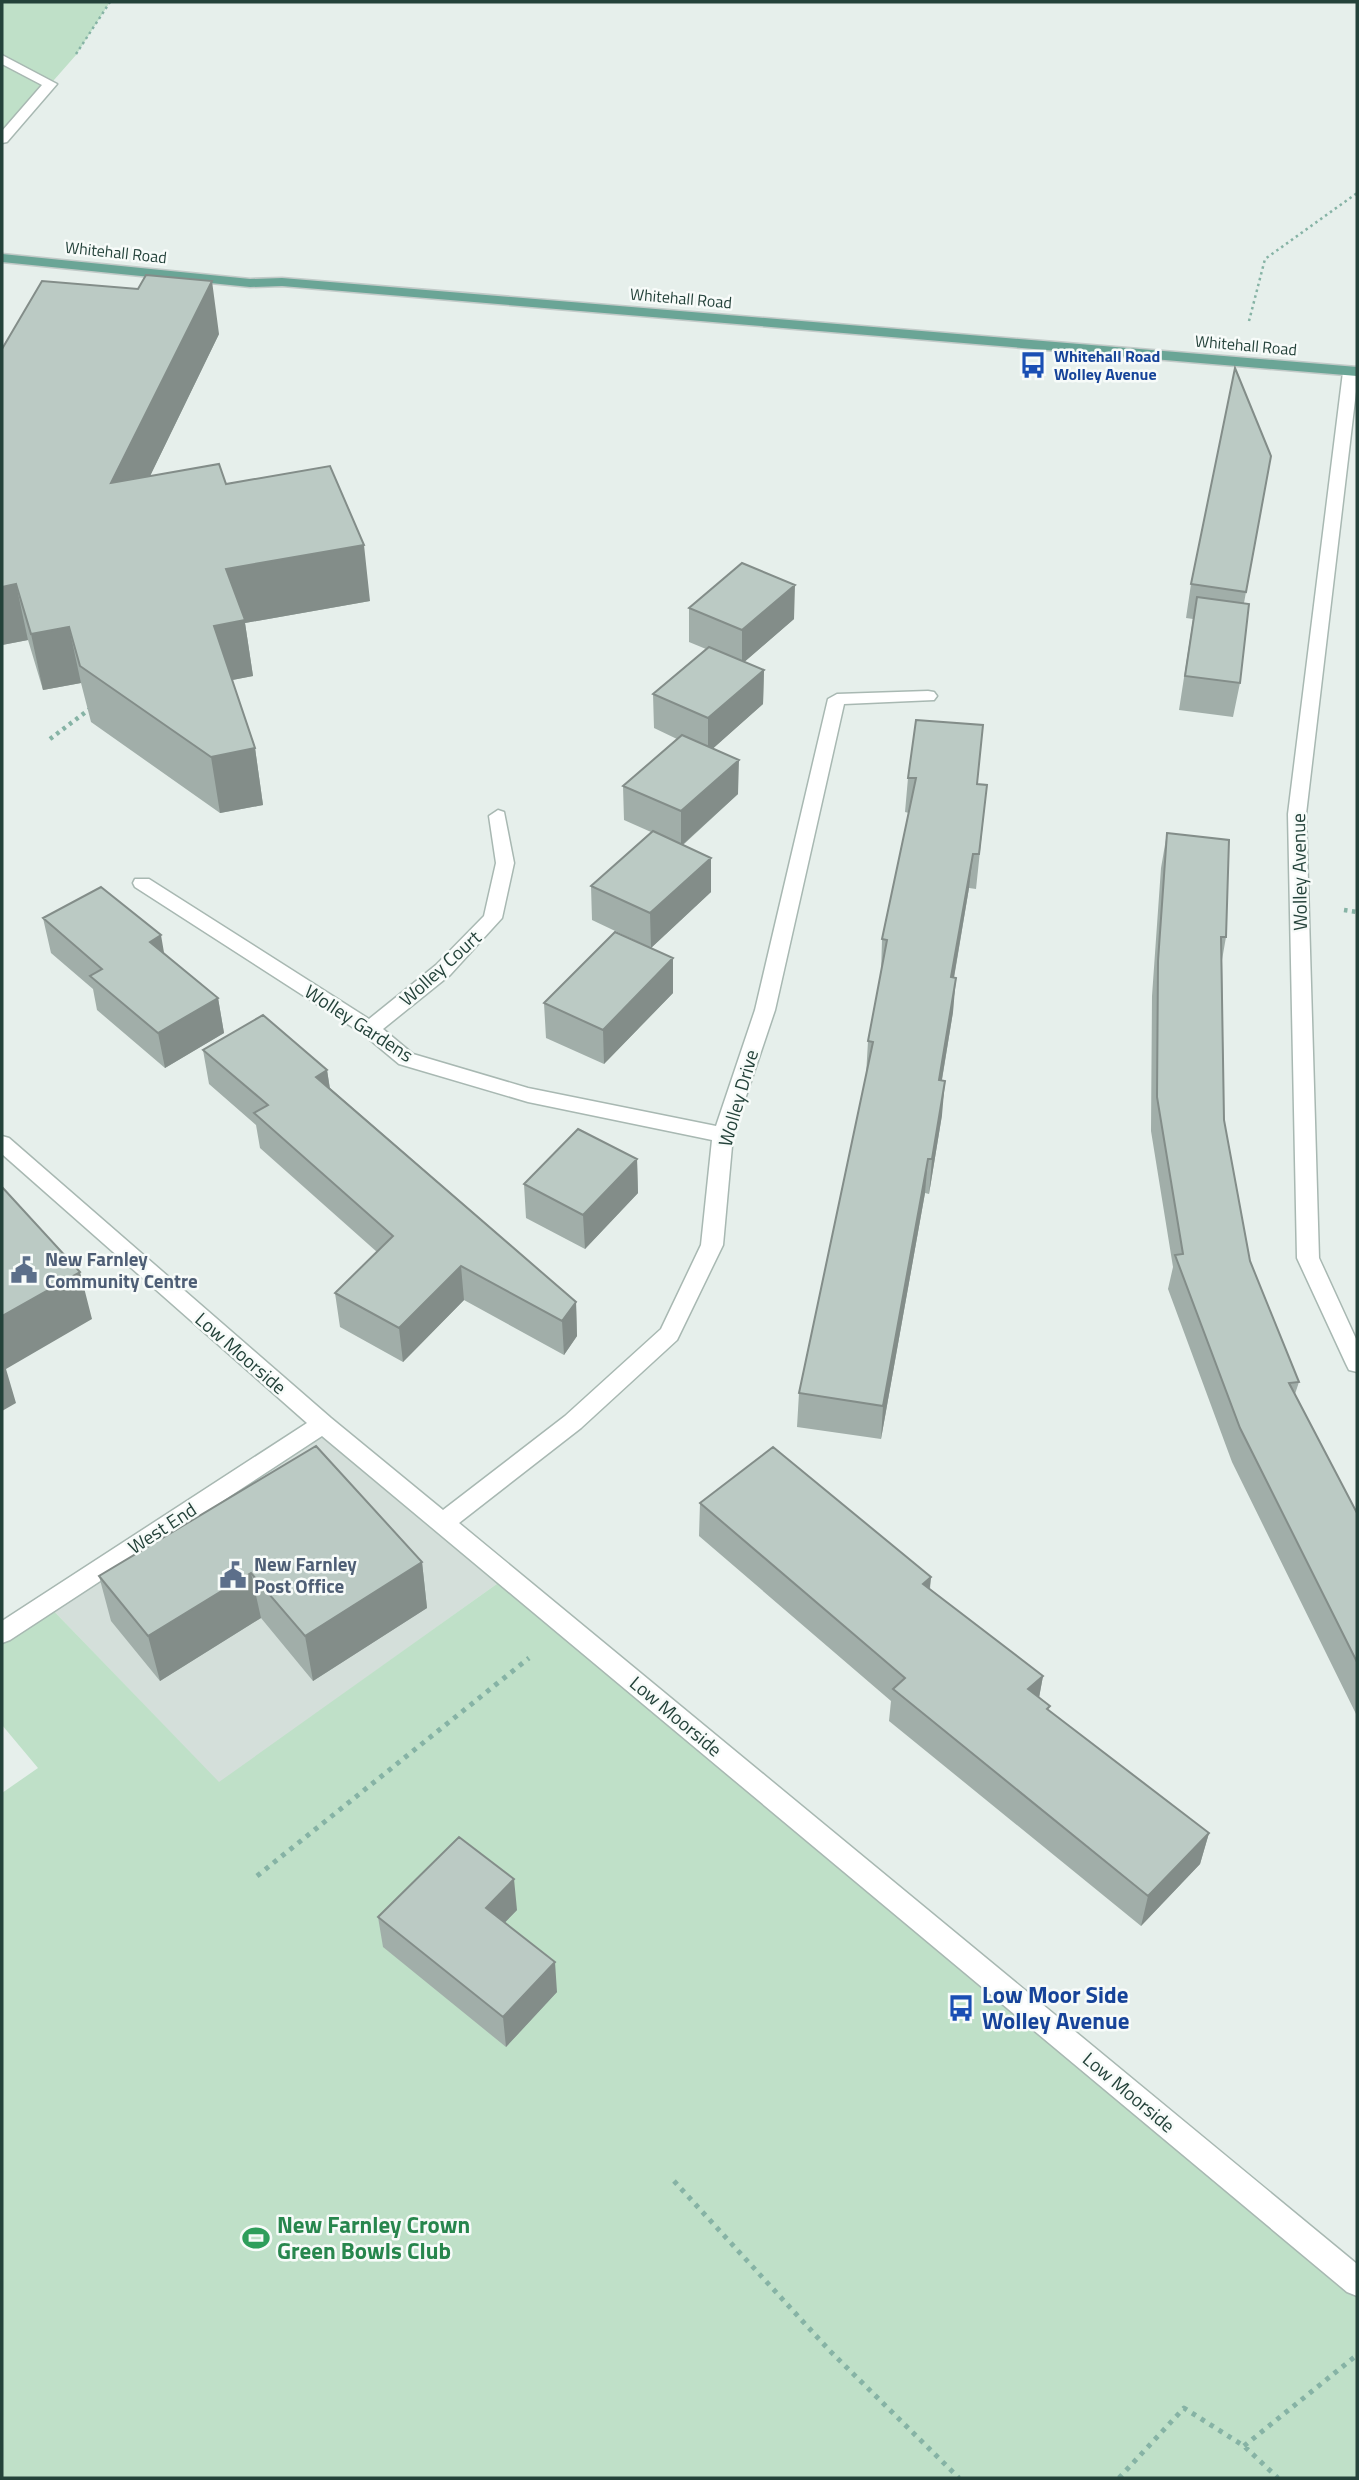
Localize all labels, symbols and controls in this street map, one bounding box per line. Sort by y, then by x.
street label: Whitehall Road [64,235,168,269]
street label: Whitehall Road [629,282,733,314]
street label: Whitehall Road [1194,329,1298,361]
place label: Whitehall Road Wolley Avenue [1054,344,1160,386]
bus stop icon: Whitehall Road Wolley Avenue [1018,350,1048,380]
street label: Wolley Avenue [1283,813,1314,931]
street label: Wolley Court [392,923,487,1012]
street label: Wolley Gardens [299,977,419,1069]
street label: Wolley Drive [710,1046,765,1150]
place label: New Farnley Community Centre [45,1244,198,1295]
public building icon: New Farnley Community Centre [9,1255,39,1285]
street label: Low Moorside [189,1305,293,1401]
street label: West End [122,1495,202,1561]
place label: New Farnley Post Office [254,1549,357,1600]
public building icon: New Farnley Post Office [218,1560,248,1590]
street label: Low Moorside [624,1668,729,1763]
place label: Low Moor Side Wolley Avenue [982,1977,1129,2038]
bus stop icon: Low Moor Side Wolley Avenue [946,1993,976,2023]
street label: Low Moorside [1077,2044,1182,2139]
place label: New Farnley Crown Green Bowls Club [277,2207,470,2268]
sports icon: New Farnley Crown Green Bowls Club [241,2223,271,2253]

